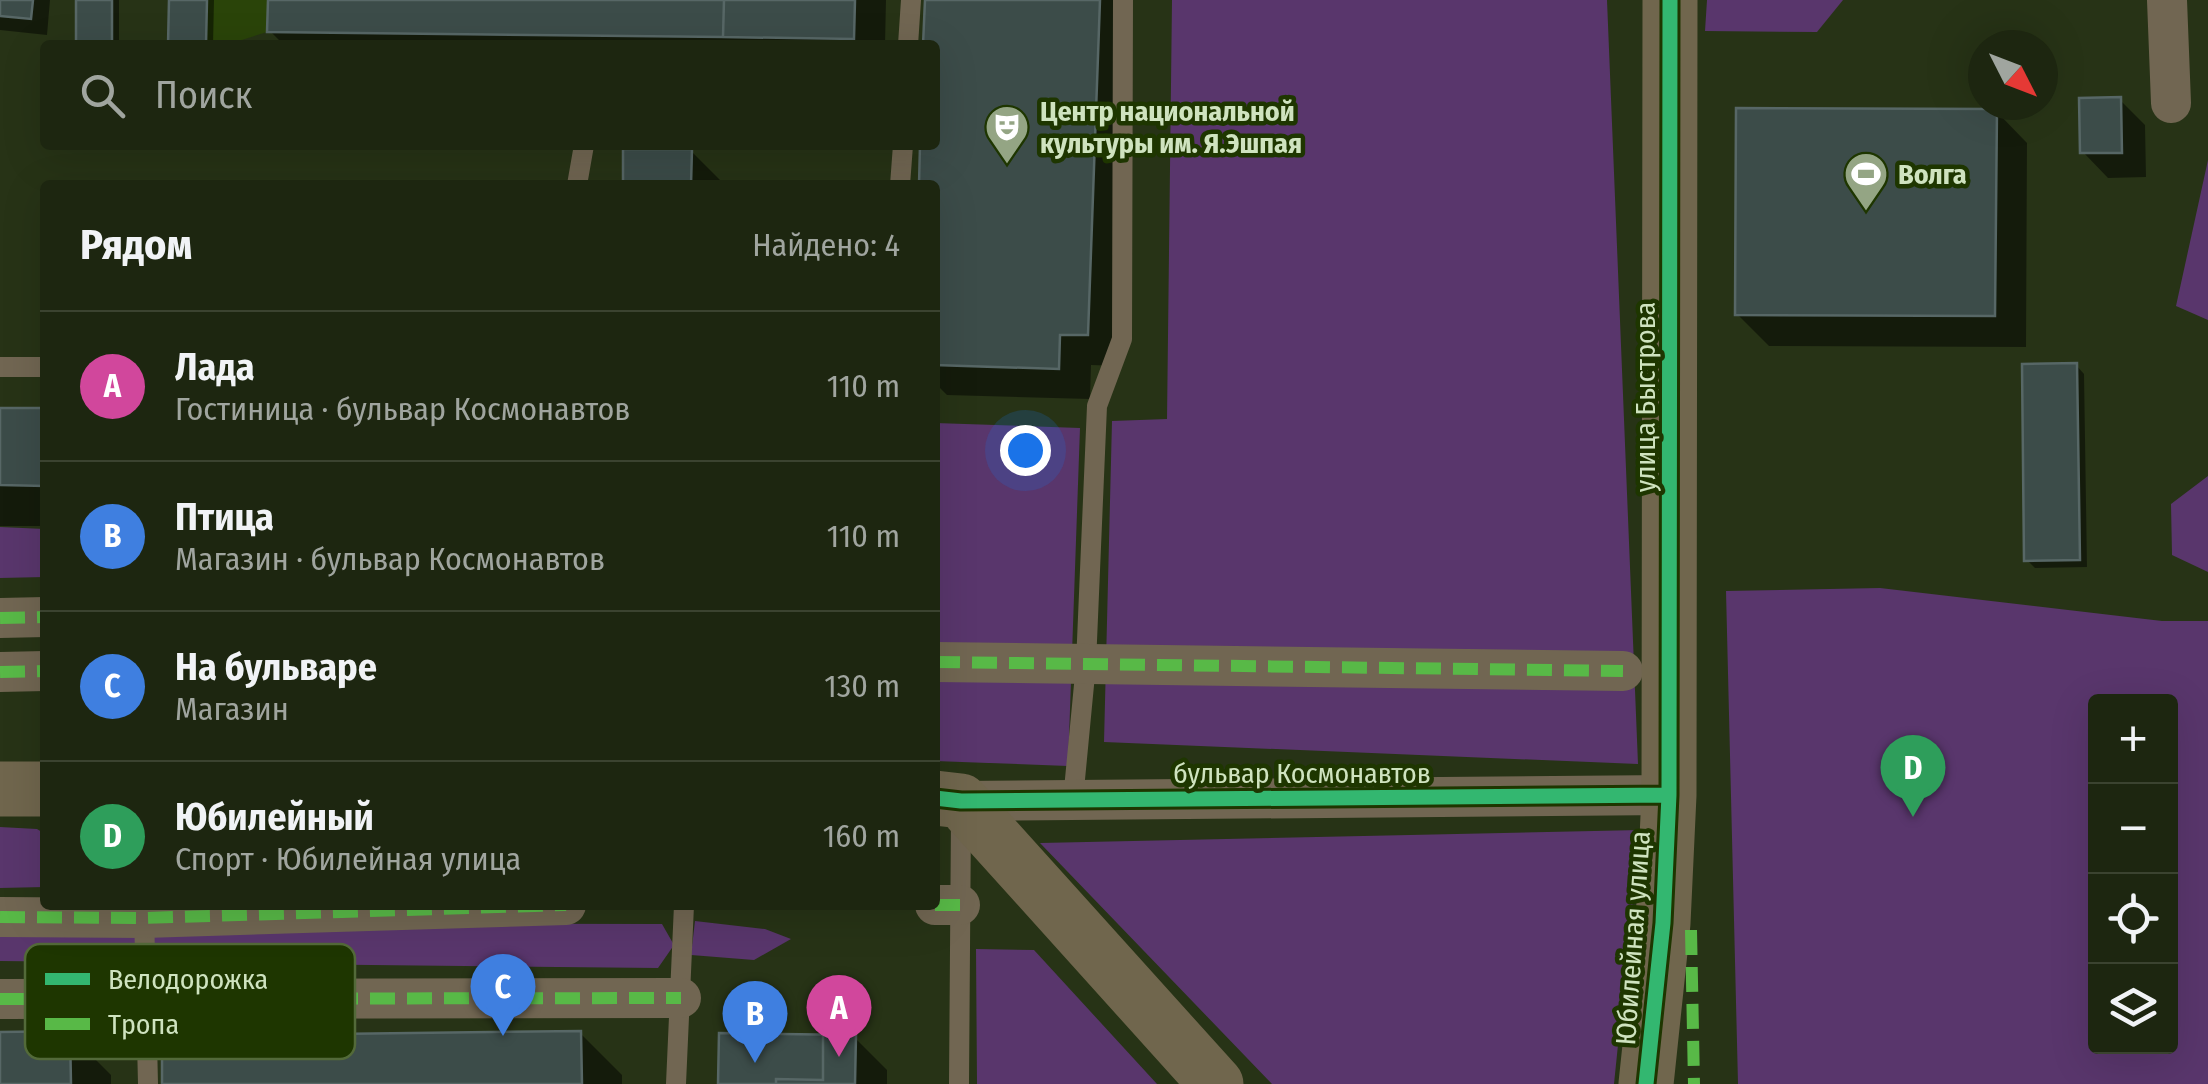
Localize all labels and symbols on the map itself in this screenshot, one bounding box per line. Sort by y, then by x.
north arrow [1968,30,2058,120]
place label: Центр национальной культуры им. Я.Эшпая [1040,95,1302,160]
theatre icon: Центр национальной культуры им. Я.Эшпая [984,104,1030,165]
sports icon: Волга [1843,151,1889,212]
place label: Волга [1898,158,1967,191]
street label: улица Быстрова [1629,302,1662,492]
your location [1000,425,1051,476]
pin: D [1880,734,1946,817]
street label: бульвар Космонавтов [1173,757,1431,790]
street label: Юбилейная улица [1609,830,1657,1046]
legend [25,944,355,1059]
pin: C [470,954,536,1036]
text: Велодорожка [108,963,268,996]
pin: A [806,974,872,1057]
pin: B [722,980,788,1063]
text: Тропа [108,1008,179,1041]

